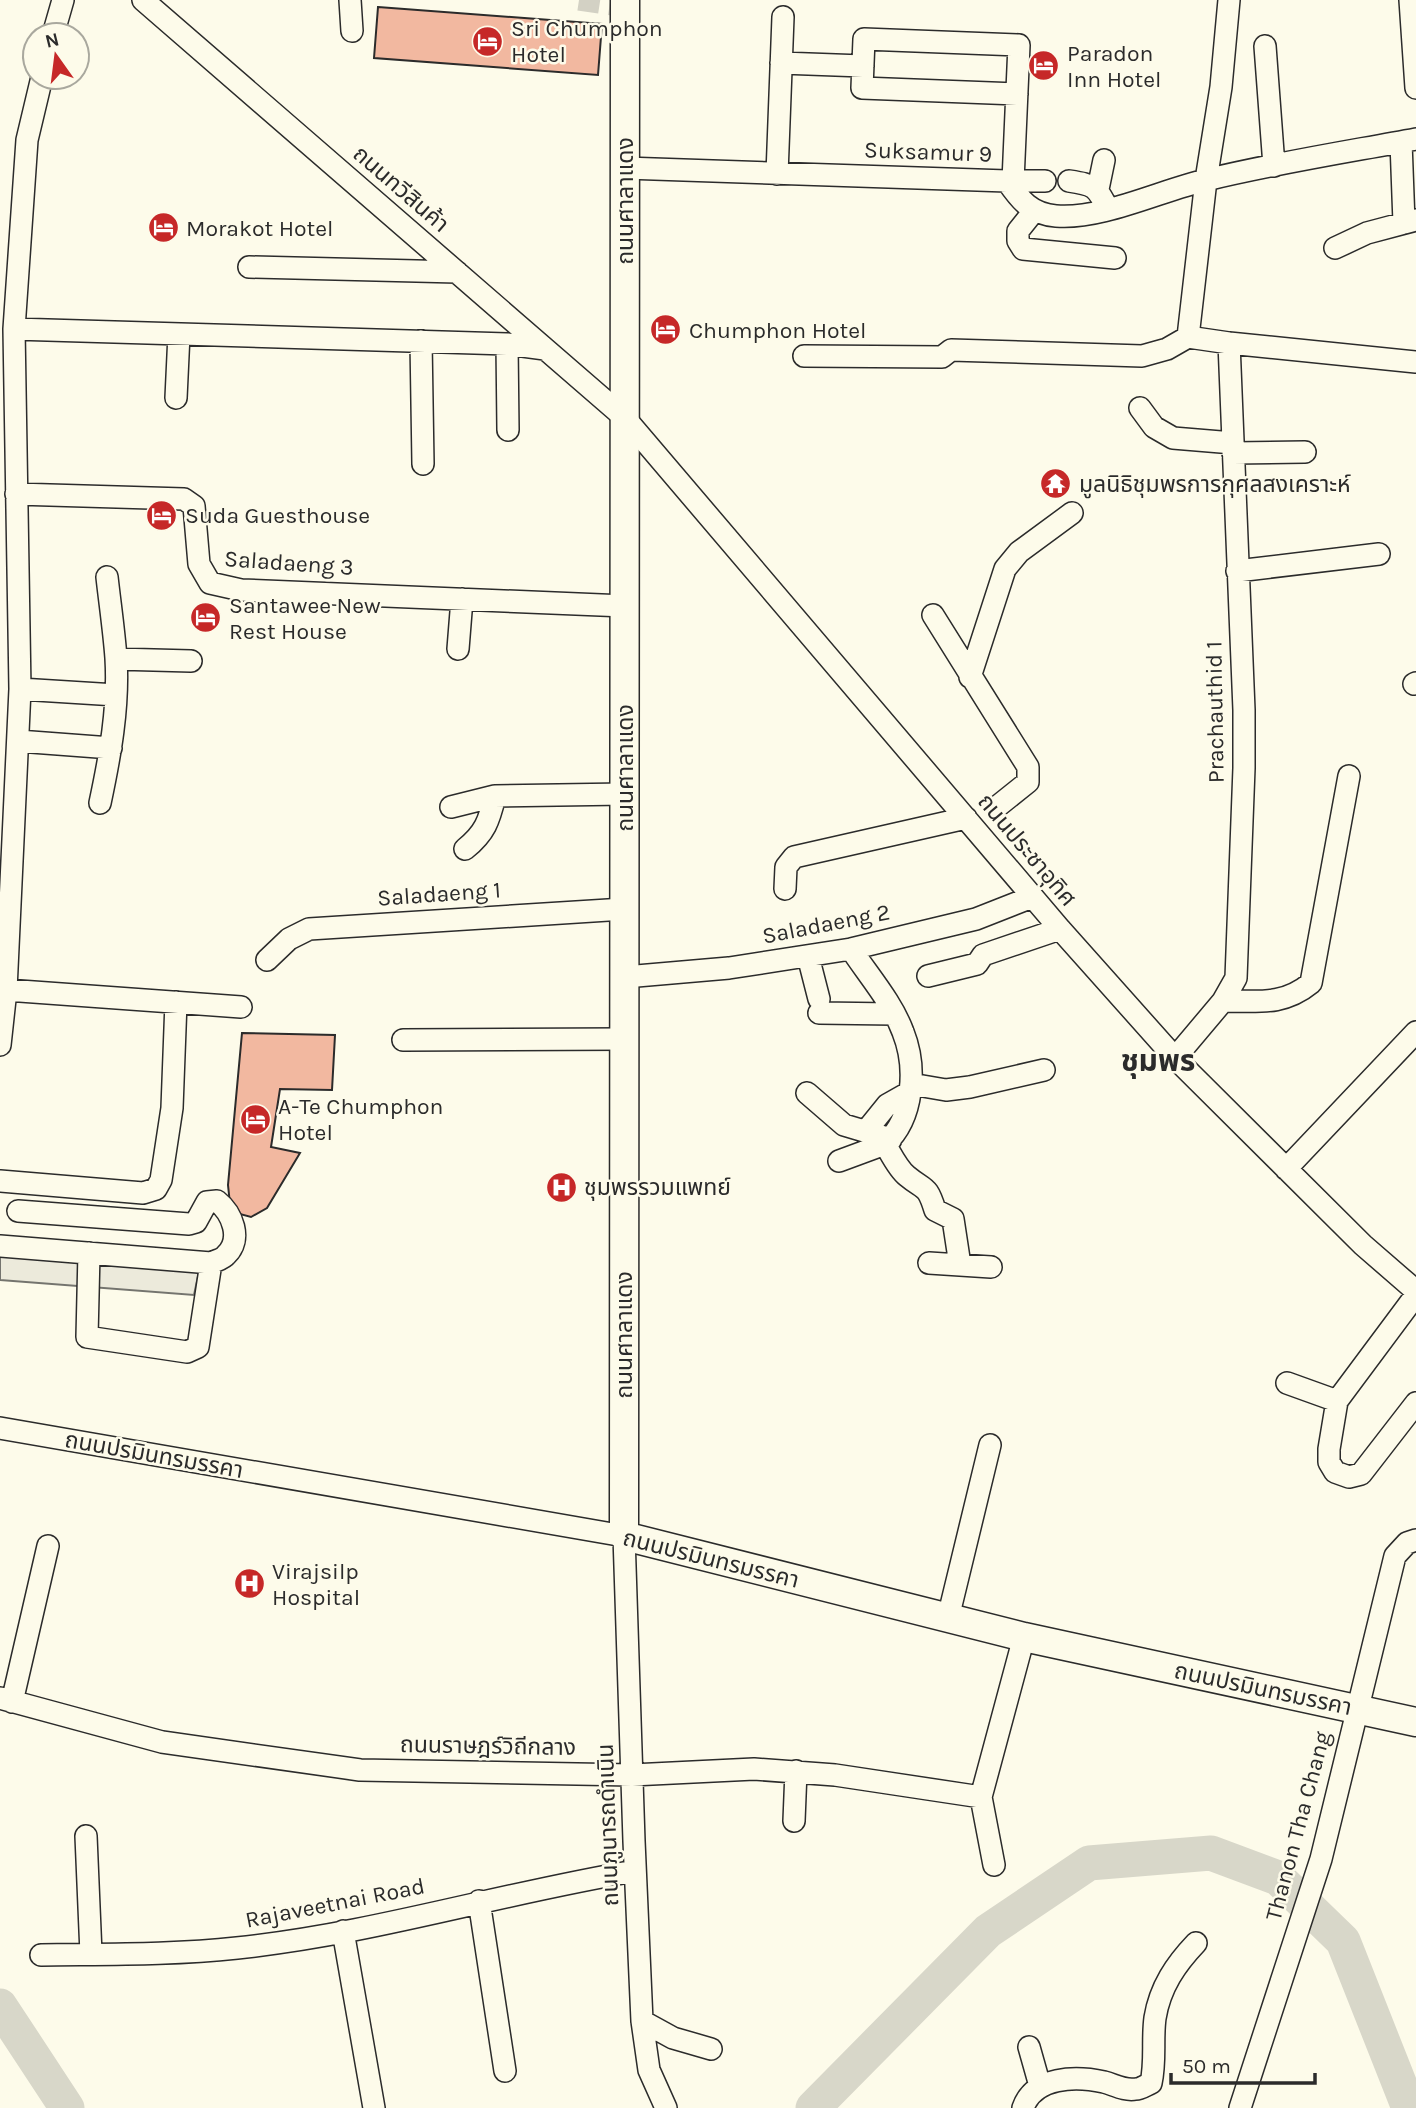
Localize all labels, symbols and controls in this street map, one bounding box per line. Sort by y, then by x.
place label: Sri Chumphon Hotel [511,15,663,68]
north arrow [21,21,91,91]
hotel icon: Sri Chumphon Hotel [471,24,505,58]
text: N [43,28,61,53]
place label: Paradon Inn Hotel [1067,40,1162,93]
hotel icon: Paradon Inn Hotel [1027,49,1061,83]
street label: Suksamur 9 [864,136,992,168]
street label: ถนนศาลาแดง [612,137,639,265]
street label: ถนนทวีสินค้า [348,140,454,238]
hotel icon: Morakot Hotel [146,211,180,245]
place label: Morakot Hotel [186,215,334,242]
hotel icon: Chumphon Hotel [649,313,683,347]
place label: Chumphon Hotel [689,317,867,344]
temple icon: มูลนิธิชุมพรการกุศลสงเคราะห์ [1039,467,1073,501]
place label: มูลนิธิชุมพรการกุศลสงเคราะห์ [1079,471,1351,499]
hotel icon: Suda Guesthouse [145,498,179,532]
place label: Suda Guesthouse [185,502,370,529]
street label: Saladaeng 3 [223,545,355,581]
place label: Santawee New Rest House [229,592,381,645]
hotel icon: Santawee New Rest House [189,601,223,635]
street label: Prachauthid 1 [1200,641,1230,783]
street label: ถนนศาลาแดง [612,704,639,832]
street label: ถนนประชาอุทิศ [972,788,1082,912]
street label: Saladaeng 1 [376,876,502,912]
street label: Saladaeng 2 [760,898,892,950]
district label: ชุมพร [1121,1043,1195,1079]
place label: A-Te Chumphon Hotel [278,1093,443,1146]
hotel icon: A-Te Chumphon Hotel [238,1102,272,1136]
hospital icon: ชุมพรรวมแพทย์ [544,1170,578,1204]
place label: ชุมพรรวมแพทย์ [584,1174,731,1201]
street label: ถนนศาลาแดง [611,1271,638,1399]
street label: ถนนปรมินทรมรรคา [63,1426,245,1484]
street label: ถนนปรมินทรมรรคา [620,1524,802,1594]
place label: Virajsilp Hospital [272,1558,360,1611]
hospital icon: Virajsilp Hospital [232,1567,266,1601]
street label: ถนนปรมินทรมรรคา [1172,1657,1354,1721]
street label: Thanon Tha Chang [1260,1728,1336,1924]
street label: ถนนราษฎร์วิถีกลาง [400,1731,576,1761]
street label: ถนนภูนารถดำเนิน [592,1743,625,1907]
street label: Rajaveetnai Road [243,1872,427,1934]
scale bar [1171,2042,1314,2086]
text: 50 m [1182,2054,1231,2078]

